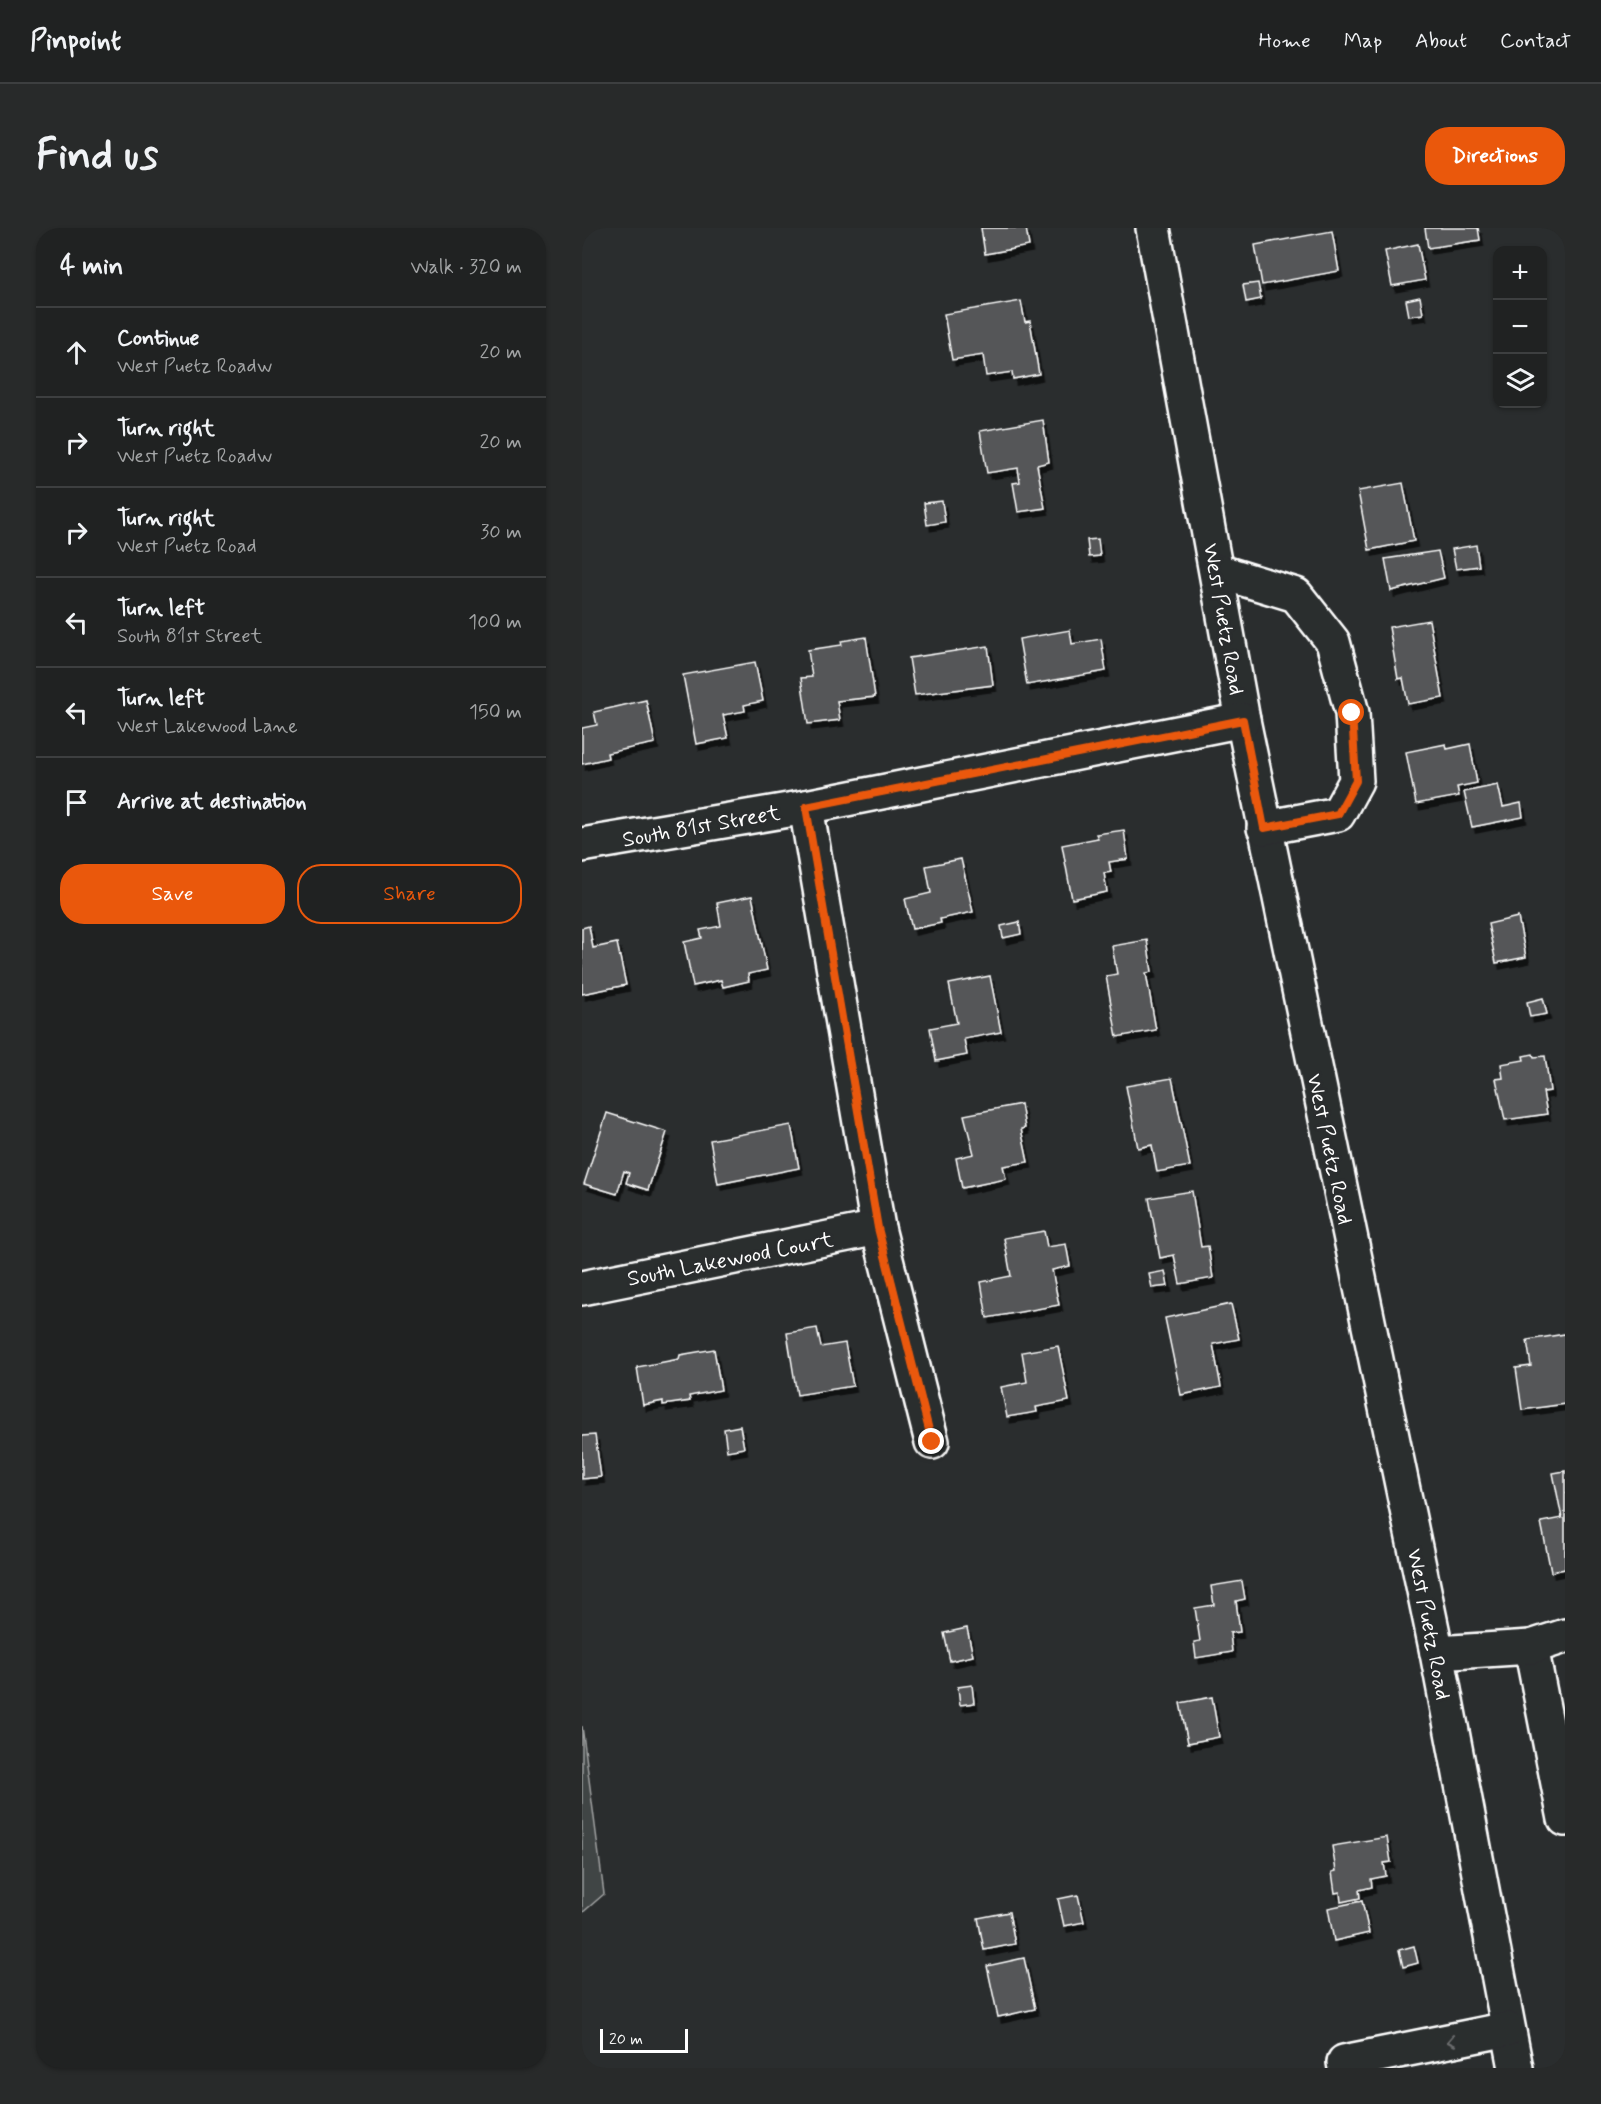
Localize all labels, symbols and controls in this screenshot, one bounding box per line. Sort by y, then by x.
text: Pinpoint [30,23,121,60]
text: Home [1259,27,1311,55]
text: Map [1344,27,1382,55]
text: About [1415,27,1467,55]
text: Contact [1500,27,1571,55]
button: Directions [1425,127,1565,185]
text: Find us [36,129,158,184]
map controls [1493,246,1547,408]
button: + [1493,246,1547,300]
text: 4 min [60,250,123,284]
text: Walk · 320 m [410,254,522,281]
button: − [1493,300,1547,354]
text: Continue [117,325,199,353]
icon: ahead [60,336,93,369]
text: 20 m [479,339,522,366]
text: West Puetz Roadw [117,353,272,380]
button: layers [1493,354,1547,408]
text: Turn right [117,415,215,443]
icon: right [60,426,93,459]
text: 20 m [479,429,522,456]
text: West Puetz Roadw [117,443,272,470]
text: Turn right [117,505,215,533]
icon: right [60,516,93,549]
text: 30 m [480,519,522,546]
text: West Puetz Road [117,533,256,560]
street label: West Puetz Road [1196,541,1250,697]
text: Turn left [117,595,205,623]
icon: left [60,606,93,639]
text: 100 m [468,609,522,636]
text: South 81st Street [117,623,262,650]
text: Turn left [117,685,205,713]
icon: left [60,696,93,729]
text: 150 m [469,699,522,726]
route start [1338,699,1364,725]
text: West Lakewood Lane [117,713,298,740]
icon: arrive [60,786,93,819]
text: Arrive at destination [117,788,307,816]
street label: South 81st Street [620,799,782,855]
button: Save [60,864,285,924]
button: Share [297,864,522,924]
street label: West Puetz Road [1299,1071,1359,1227]
street label: South Lakewood Court [625,1226,836,1294]
route end [918,1428,944,1454]
street label: West Puetz Road [1400,1546,1456,1702]
scale bar [600,2026,688,2054]
text: 20 m [609,2029,643,2050]
one-way arrow [1446,2034,1456,2047]

